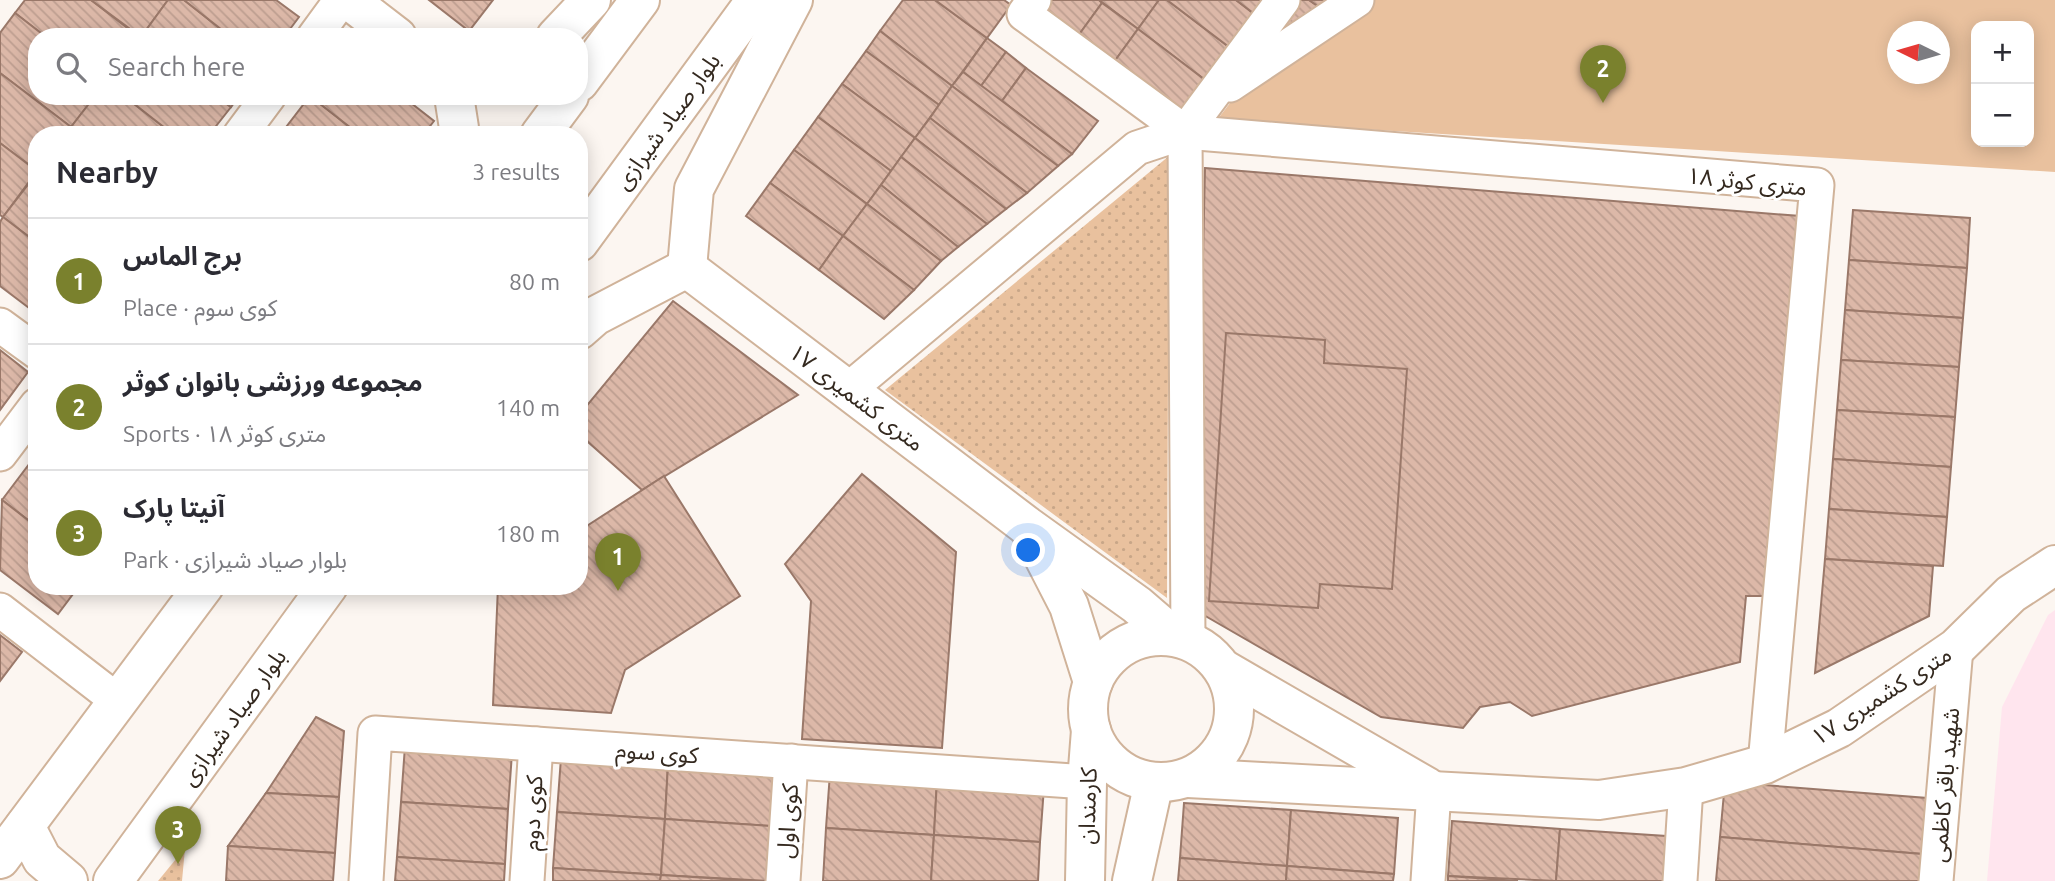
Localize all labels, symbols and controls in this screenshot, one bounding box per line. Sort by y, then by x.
north arrow [1887,21,1950,84]
map controls [1971,21,2034,147]
button: + [1971,21,2034,84]
search box [28,28,588,105]
pin: 2 [1580,45,1626,103]
icon: search [52,48,90,86]
street label: بلوار صیاد شیرازی [609,48,726,195]
text: Search here [108,52,245,81]
button: − [1971,84,2034,147]
text: Nearby [56,155,158,189]
text: 3 results [472,159,560,184]
street label: ۱۸ متری کوثر [1686,162,1808,202]
text: برج الماس [123,241,242,270]
text: 1 [73,269,85,294]
text: 80 m [509,269,560,294]
text: Place · کوی سوم [123,295,277,320]
street label: ۱۷ متری کشمیری [784,338,929,457]
text: مجموعه ورزشی بانوان کوثر [123,367,423,396]
text: 2 [73,395,85,420]
text: 140 m [496,395,560,420]
text: Sports · ۱۸ متری کوثر [123,421,326,446]
text: آنیتا پارک [123,493,225,522]
text: 3 [73,521,85,546]
text: 180 m [496,521,560,546]
pin: 1 [595,533,641,591]
your location [1011,533,1045,567]
text: Park · بلوار صیاد شیرازی [123,547,347,572]
street label: ۱۷ متری کشمیری [1806,641,1957,751]
street label: بلوار صیاد شیرازی [175,644,292,791]
street label: شهید باقر کاظمی [1925,707,1965,864]
street label: کوی سوم [614,737,700,773]
street label: کارمندان [1073,767,1103,845]
street label: کوی دوم [518,774,552,852]
street label: کوی اول [772,782,804,859]
pin: 3 [155,806,201,864]

